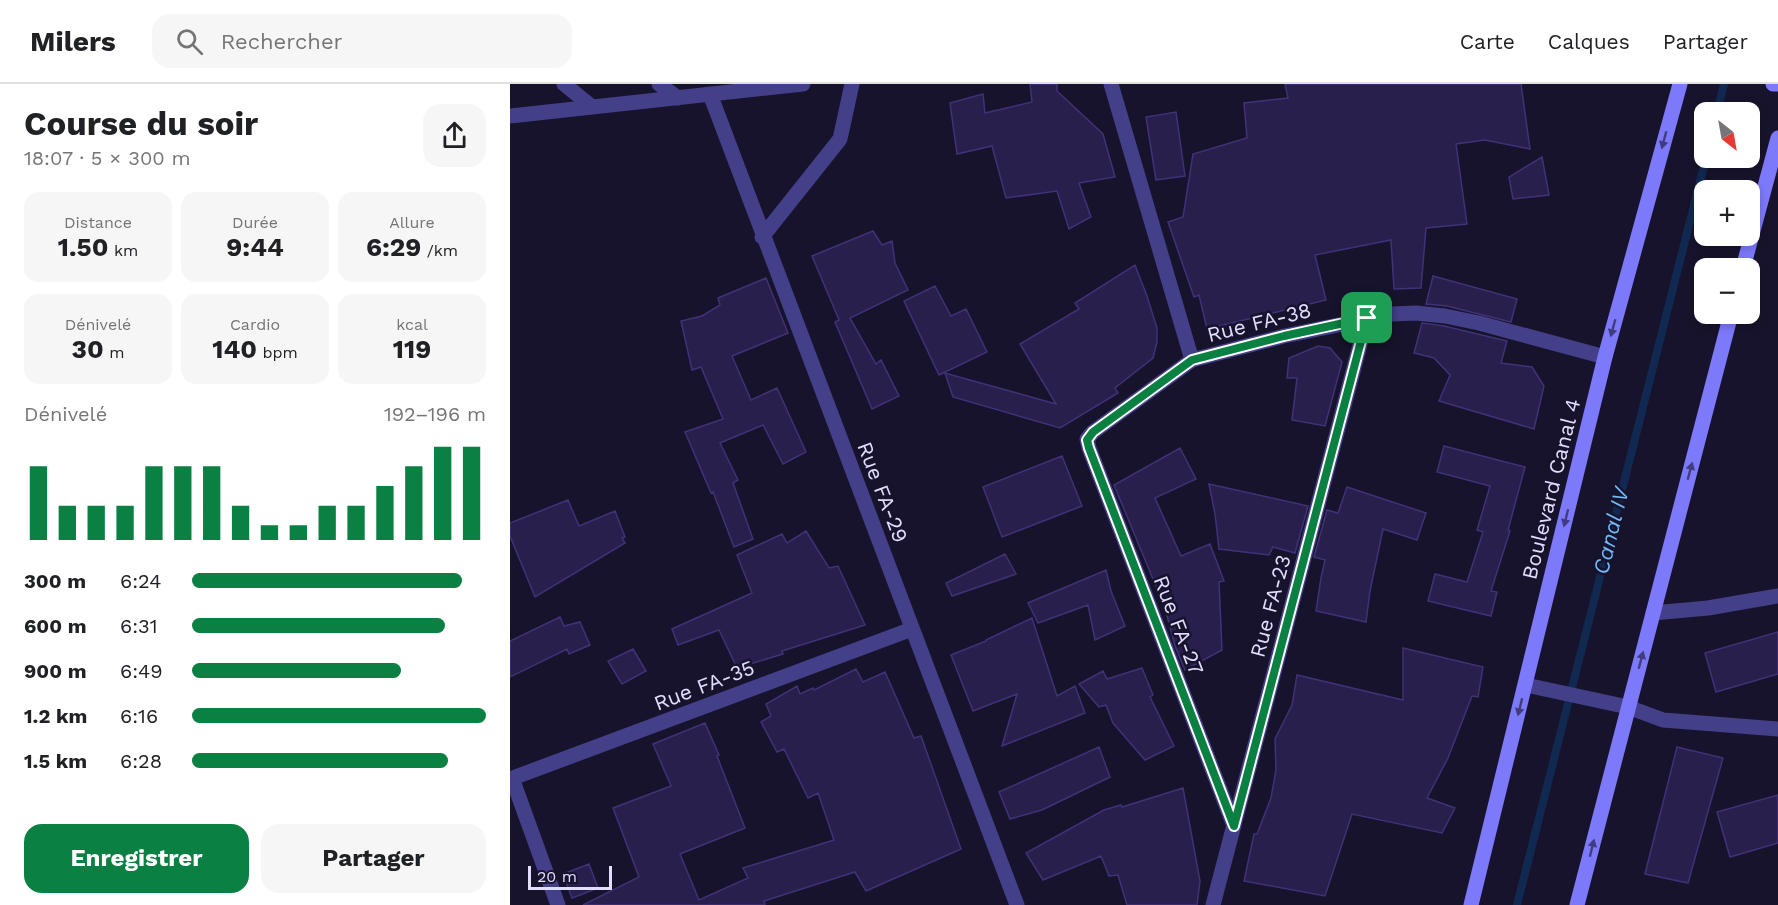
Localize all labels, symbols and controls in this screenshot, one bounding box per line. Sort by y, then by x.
search box [152,14,572,68]
text: Milers [30,25,116,58]
icon: search [173,25,206,58]
text: Rechercher [221,29,343,54]
text: Carte [1460,29,1515,54]
text: Calques [1548,29,1630,54]
text: Partager [1663,29,1748,54]
north arrow [1694,102,1760,168]
map controls [1694,102,1760,324]
text: Course du soir [24,104,258,143]
button: share [423,104,486,167]
one-way arrow [1659,132,1668,150]
text: 18:07 · 5 × 300 m [24,146,191,170]
button: + [1694,180,1760,246]
text: Distance [64,213,132,232]
text: Durée [232,213,278,232]
text: Allure [389,213,435,232]
text: 1.50 [58,232,108,262]
text: 9:44 [226,232,284,262]
text: 6:29 [366,232,421,262]
text: km [108,241,138,260]
text: /km [421,241,458,260]
button: − [1694,258,1760,324]
pin [1341,292,1392,343]
street label: Rue FA-38 [1204,297,1314,347]
icon: arrive [1350,301,1383,334]
text: Dénivelé [65,315,131,334]
text: Cardio [230,315,280,334]
text: kcal [396,315,428,334]
one-way arrow [1607,319,1617,338]
text: 30 [72,334,104,364]
text: 140 [212,334,257,364]
text: 119 [393,334,431,364]
text: m [104,343,124,362]
text: bpm [257,343,298,362]
street label: Boulevard Canal 4 [1516,396,1586,582]
text: Dénivelé [24,402,107,426]
text: 192–196 m [384,402,486,426]
street label: Rue FA-29 [852,438,914,546]
one-way arrow [1686,462,1696,480]
water label: Canal IV [1588,483,1634,577]
one-way arrow [1561,509,1570,528]
street label: Rue FA-23 [1244,552,1296,660]
text: 300 m [24,569,86,593]
text: 6:24 [120,569,161,593]
street label: Rue FA-27 [1149,572,1209,678]
text: 600 m [24,614,87,638]
text: 6:31 [120,614,158,638]
one-way arrow [1636,650,1646,669]
street label: Rue FA-35 [650,654,758,716]
text: 900 m [24,659,87,683]
text: 6:49 [120,659,163,683]
one-way arrow [1515,698,1525,717]
text: 1.2 km [24,704,87,728]
text: 6:16 [120,704,158,728]
text: 1.5 km [24,749,87,773]
text: 6:28 [120,749,162,773]
button: Enregistrer [24,824,249,893]
button: Partager [261,824,486,893]
one-way arrow [1587,839,1597,857]
scale bar [528,863,612,890]
text: 20 m [537,867,577,886]

